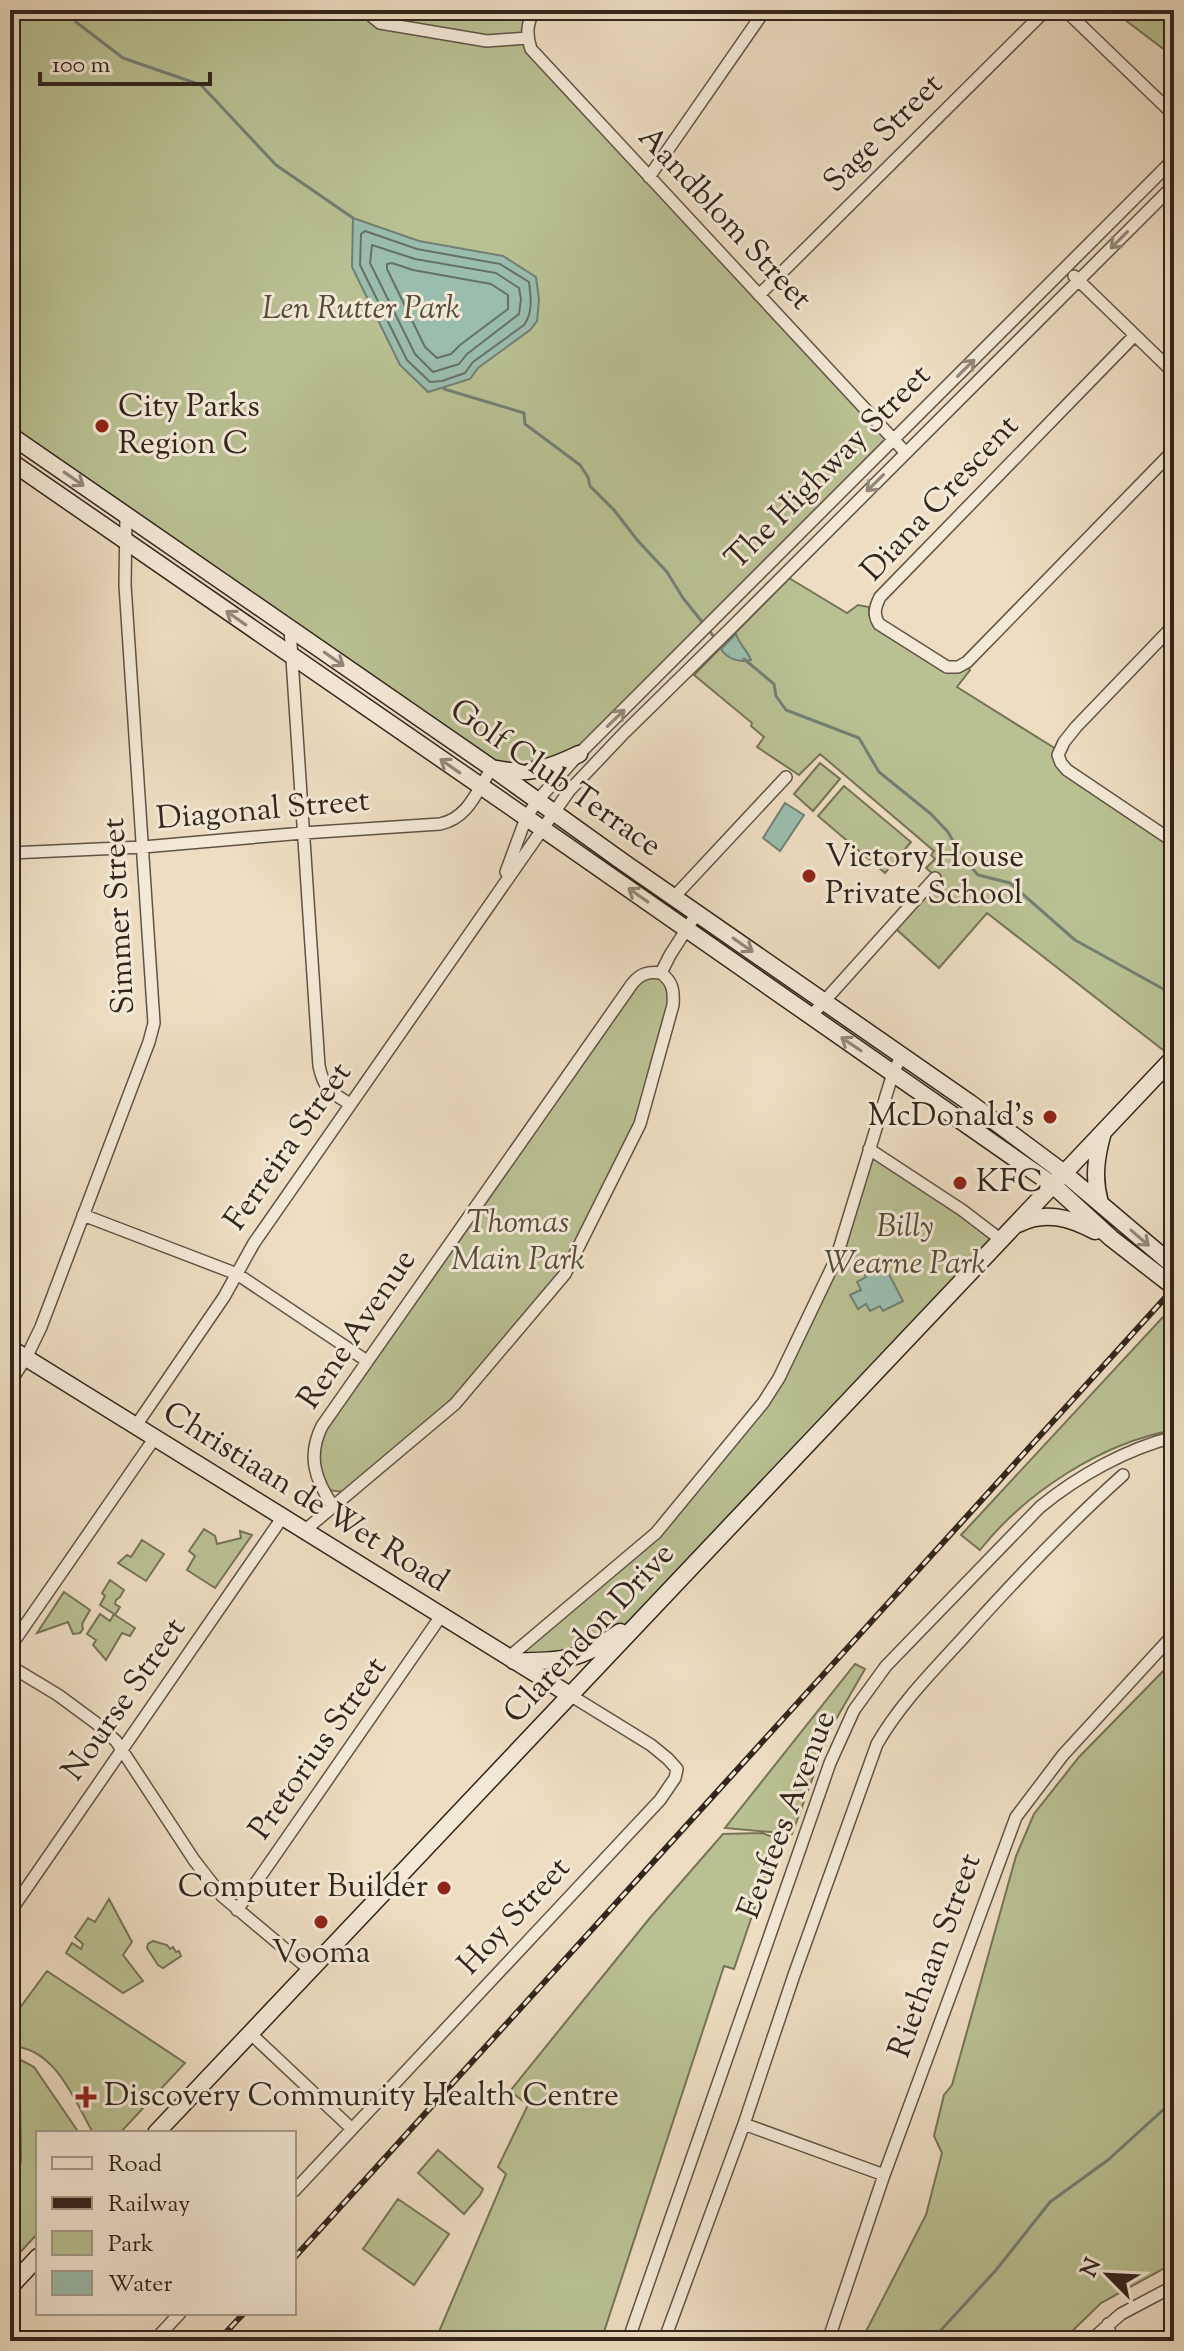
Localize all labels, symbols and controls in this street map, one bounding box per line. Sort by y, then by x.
scale bar [40,36,210,86]
text: 100 m [52,49,110,83]
street label: Sage Street [814,64,954,204]
street label: Aandblom Street [626,117,822,321]
one-way arrow [1109,230,1128,250]
park label: Len Rutter Park [262,287,460,333]
street label: The Highway Street [716,355,942,581]
one-way arrow [956,359,975,378]
place label: City Parks Region C [118,385,260,468]
street label: Diana Crescent [851,405,1031,593]
marker: City Parks Region C [93,417,111,435]
one-way arrow [62,471,84,487]
one-way arrow [866,473,885,492]
one-way arrow [226,610,248,626]
one-way arrow [322,651,344,667]
street label: Golf Club Terrace [440,689,670,869]
one-way arrow [606,709,625,728]
one-way arrow [439,758,461,774]
street label: Diagonal Street [155,779,372,843]
street label: Simmer Street [92,816,148,1016]
place label: Victory House Private School [825,835,1024,918]
marker: Victory House Private School [800,867,818,885]
one-way arrow [628,887,650,903]
one-way arrow [731,936,753,953]
one-way arrow [841,1036,863,1052]
street label: Ferreira Street [214,1053,364,1241]
place label: McDonald's [868,1094,1034,1140]
marker: McDonald's [1041,1108,1059,1126]
place label: KFC [976,1160,1043,1206]
marker: KFC [951,1174,969,1192]
park label: Thomas Main Park [451,1201,585,1284]
park label: Billy Wearne Park [824,1205,986,1288]
one-way arrow [1130,1229,1150,1247]
street label: Rene Avenue [287,1241,429,1419]
street label: Christiaan de Wet Road [153,1391,457,1605]
street label: Clarendon Drive [494,1533,686,1735]
street label: Nourse Street [52,1609,198,1791]
street label: Pretorius Street [239,1648,399,1850]
street label: Eeufees Avenue [727,1704,849,1926]
street label: Hoy Street [448,1847,582,1987]
street label: Riethaan Street [878,1847,994,2065]
place label: Computer Builder [178,1865,428,1911]
marker: Computer Builder [435,1879,453,1897]
marker: Vooma [312,1913,330,1931]
place label: Vooma [272,1931,371,1977]
place label: Discovery Community Health Centre [104,2074,619,2120]
marker: Discovery Community Health Centre [75,2086,97,2108]
legend [36,2131,296,2315]
text: Road [108,2148,162,2182]
text: Railway [108,2188,190,2222]
text: Park [108,2228,154,2262]
north arrow [1068,2235,1148,2315]
text: N [1074,2253,1111,2283]
text: Water [108,2268,172,2302]

